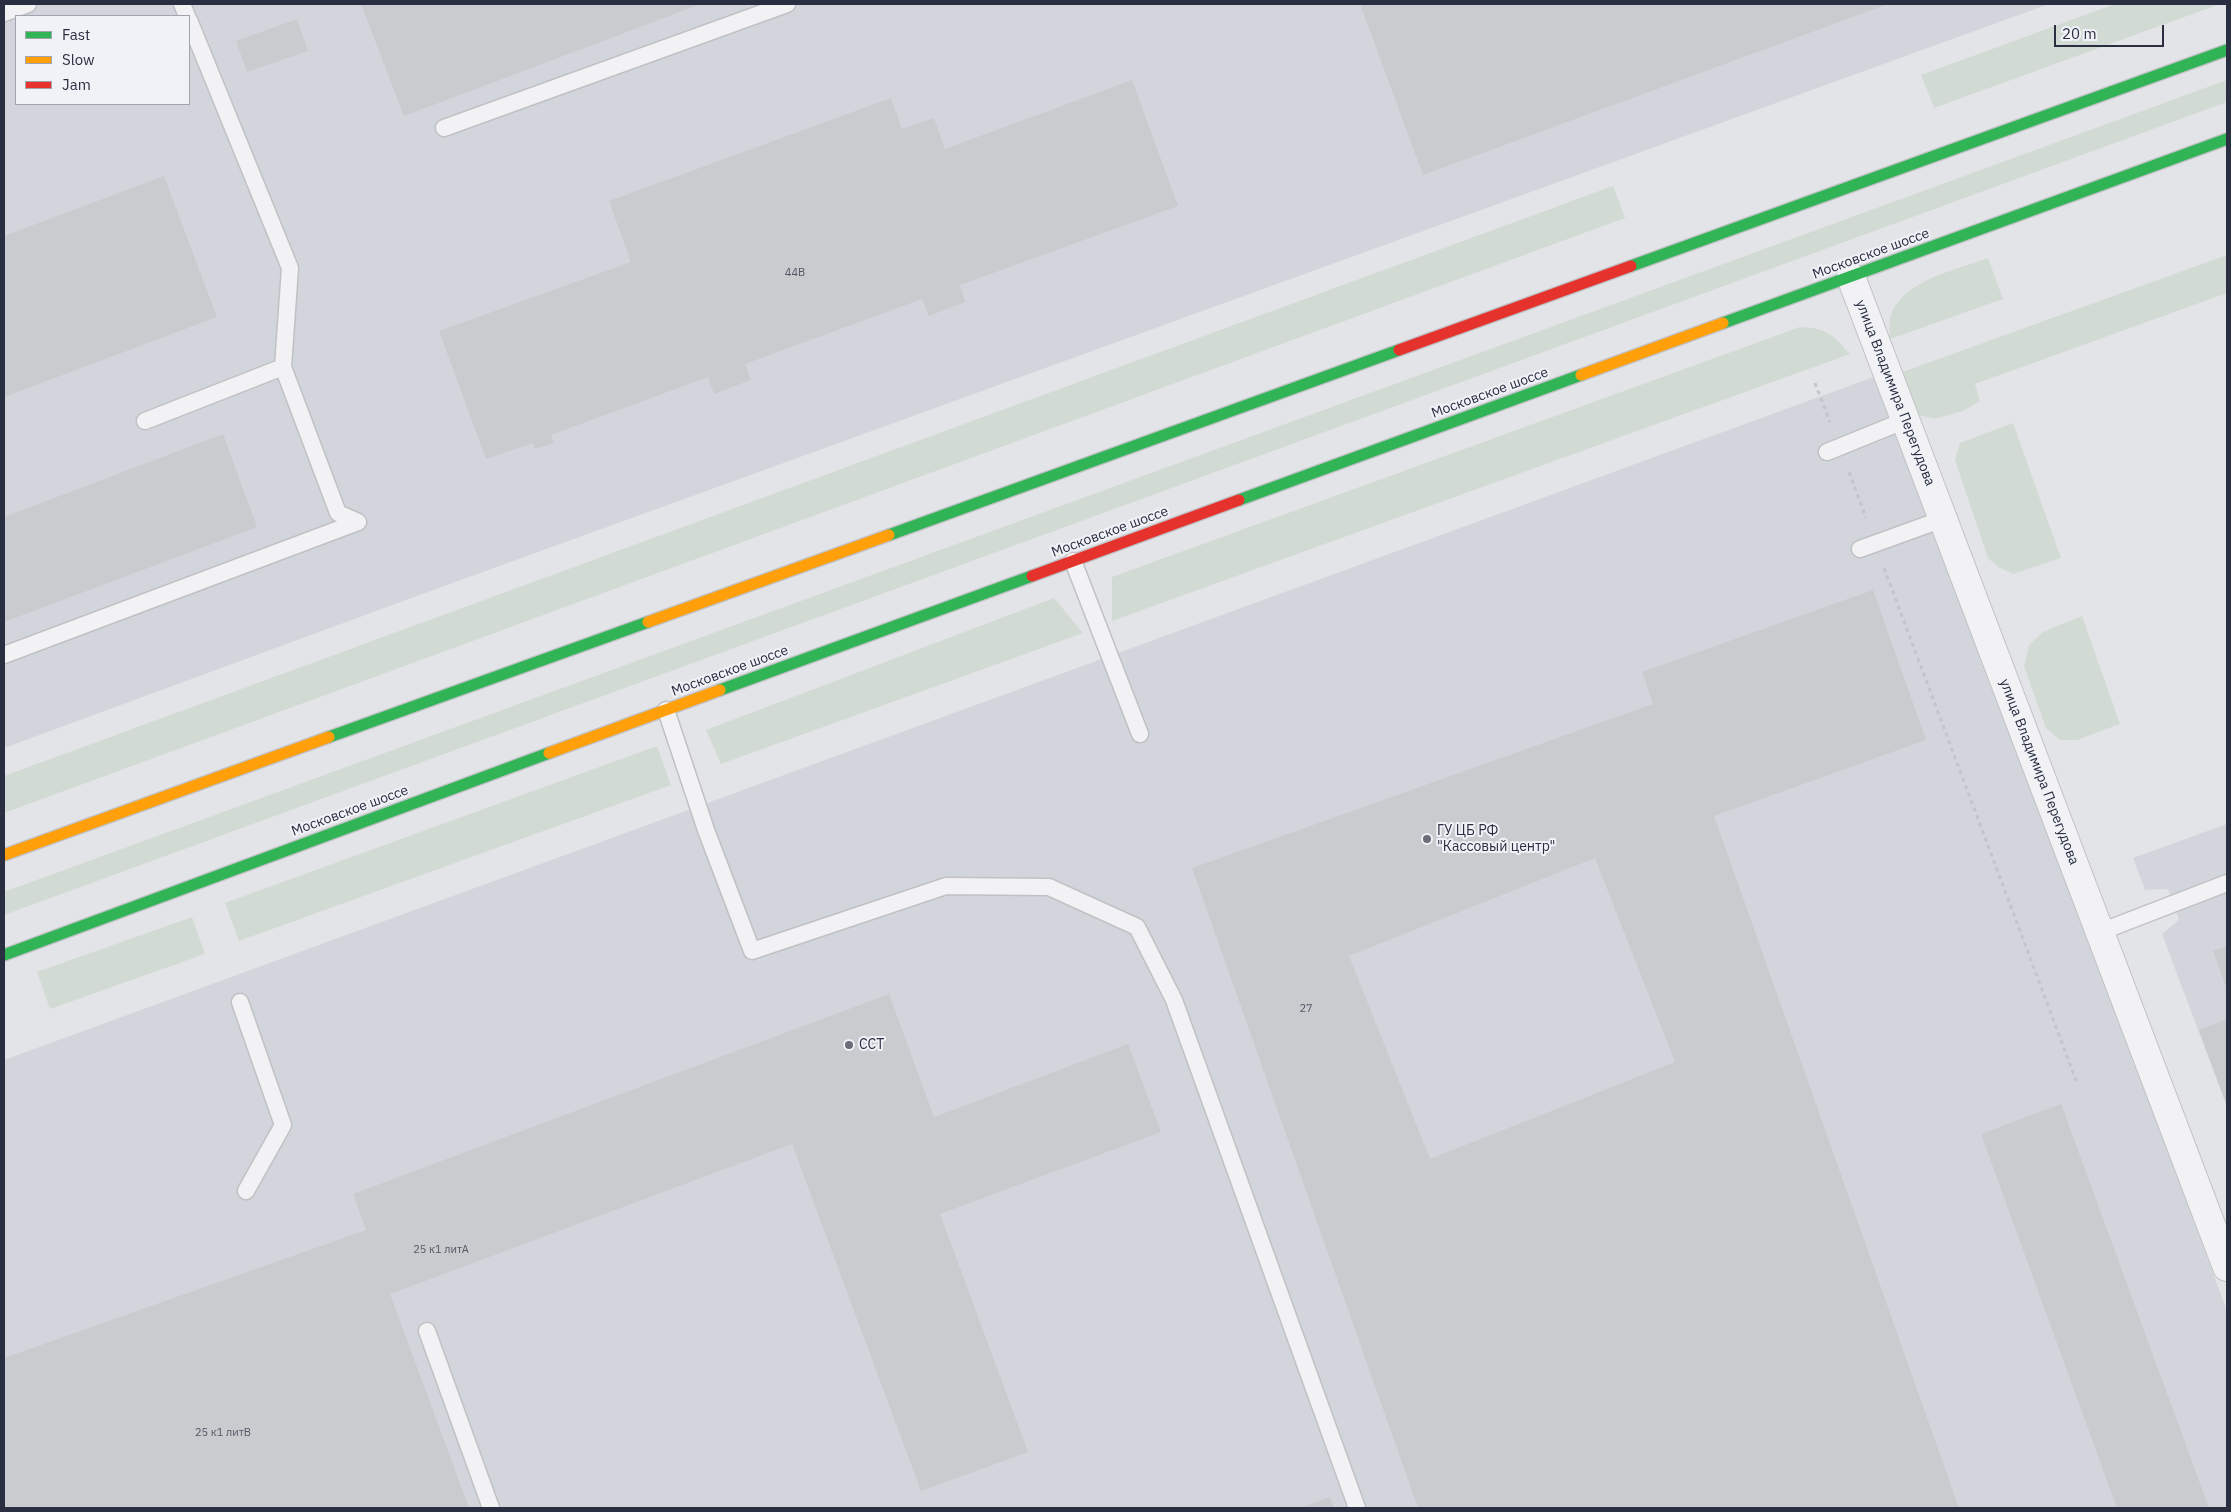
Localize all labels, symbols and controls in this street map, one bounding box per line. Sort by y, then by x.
legend [15,15,190,105]
scale bar [2056,15,2166,47]
text: 20 m [2062,24,2097,43]
text: Fast [62,25,90,44]
text: Slow [62,50,95,69]
text: Jam [62,75,91,94]
street label: Московское шоссе [1810,225,1932,283]
house number: 44В [785,266,805,280]
street label: улица Владимира Перегудова [1852,298,1938,488]
street label: Московское шоссе [1429,364,1551,422]
street label: Московское шоссе [1049,503,1171,561]
street label: Московское шоссе [669,642,791,700]
street label: улица Владимира Перегудова [1996,677,2082,867]
street label: Московское шоссе [289,782,411,840]
place label: ГУ ЦБ РФ "Кассовый центр" [1437,823,1555,856]
marker: ГУ ЦБ РФ "Кассовый центр" [1421,833,1433,845]
house number: 27 [1299,1002,1313,1016]
place label: ССТ [859,1037,884,1053]
marker: ССТ [843,1039,855,1051]
house number: 25 к1 литА [413,1243,469,1257]
house number: 25 к1 литВ [195,1426,251,1440]

